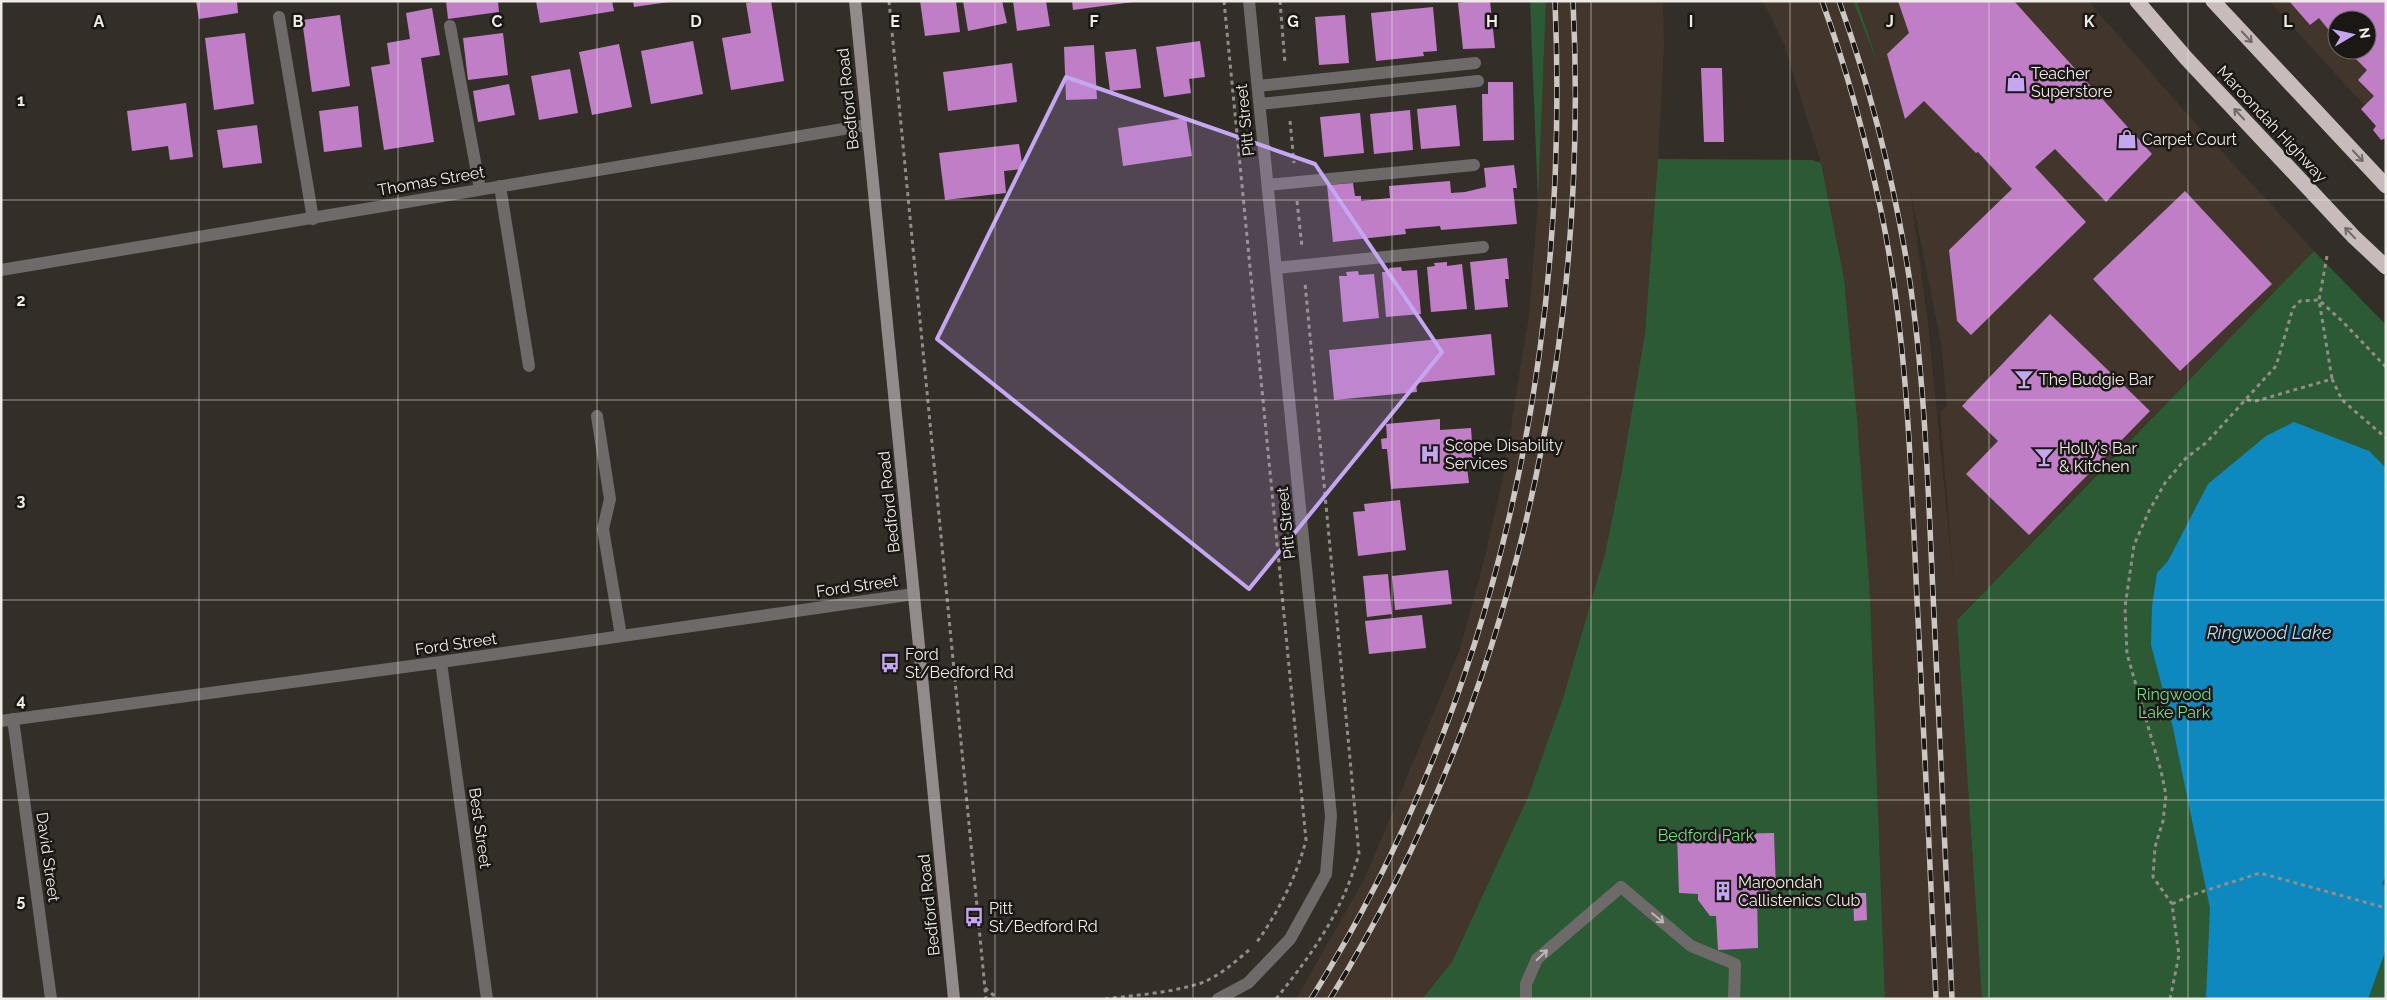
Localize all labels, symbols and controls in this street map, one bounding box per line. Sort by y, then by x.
north arrow [2327,10,2377,60]
text: A [94,12,105,31]
text: B [293,12,304,31]
text: C [492,12,503,31]
text: D [690,12,702,31]
text: E [890,12,900,31]
text: F [1089,12,1099,31]
text: G [1287,12,1299,31]
text: H [1486,12,1498,31]
text: I [1689,12,1693,31]
text: J [1886,12,1894,31]
text: K [2084,12,2095,31]
text: L [2283,12,2293,31]
text: N [2356,26,2374,39]
one-way arrow [2241,30,2253,43]
street label: Bedford Road [833,47,863,151]
street label: Maroondah Highway [2213,62,2331,187]
place label: Teacher Superstore [2031,64,2112,101]
shop icon: Teacher Superstore [2005,71,2027,93]
street label: Pitt Street [1232,82,1258,157]
text: 1 [17,91,25,110]
one-way arrow [2233,108,2245,121]
shop icon: Carpet Court [2116,128,2138,150]
place label: Carpet Court [2142,130,2238,149]
one-way arrow [2352,149,2364,162]
street label: Thomas Street [376,162,487,200]
one-way arrow [2344,227,2356,239]
text: 2 [16,291,26,310]
bar icon: The Budgie Bar [2013,368,2035,390]
place label: The Budgie Bar [2039,370,2154,389]
place label: Scope Disability Services [1445,436,1563,473]
place label: Holly's Bar & Kitchen [2059,439,2137,476]
hospital icon: Scope Disability Services [1419,443,1441,465]
bar icon: Holly's Bar & Kitchen [2033,446,2055,468]
street label: Bedford Road [874,450,904,554]
street label: Pitt Street [1273,485,1299,560]
text: 3 [17,491,26,510]
street label: Ford Street [815,571,900,601]
water label: Ringwood Lake [2207,622,2332,643]
street label: Ford Street [414,629,499,659]
place label: Ford St/Bedford Rd [905,645,1014,682]
bus stop icon: Ford St/Bedford Rd [879,652,901,674]
park label: Ringwood Lake Park [2137,685,2211,722]
text: 4 [16,691,26,710]
street label: Best Street [465,786,495,870]
street label: David Street [32,811,64,904]
park label: Bedford Park [1658,826,1755,845]
street label: Bedford Road [914,853,944,957]
place label: Maroondah Callistenics Club [1738,873,1860,910]
building icon: Maroondah Callistenics Club [1712,880,1734,902]
text: 5 [17,891,26,910]
place label: Pitt St/Bedford Rd [989,899,1098,936]
bus stop icon: Pitt St/Bedford Rd [963,906,985,928]
one-way arrow [1652,913,1665,924]
one-way arrow [1536,949,1549,961]

